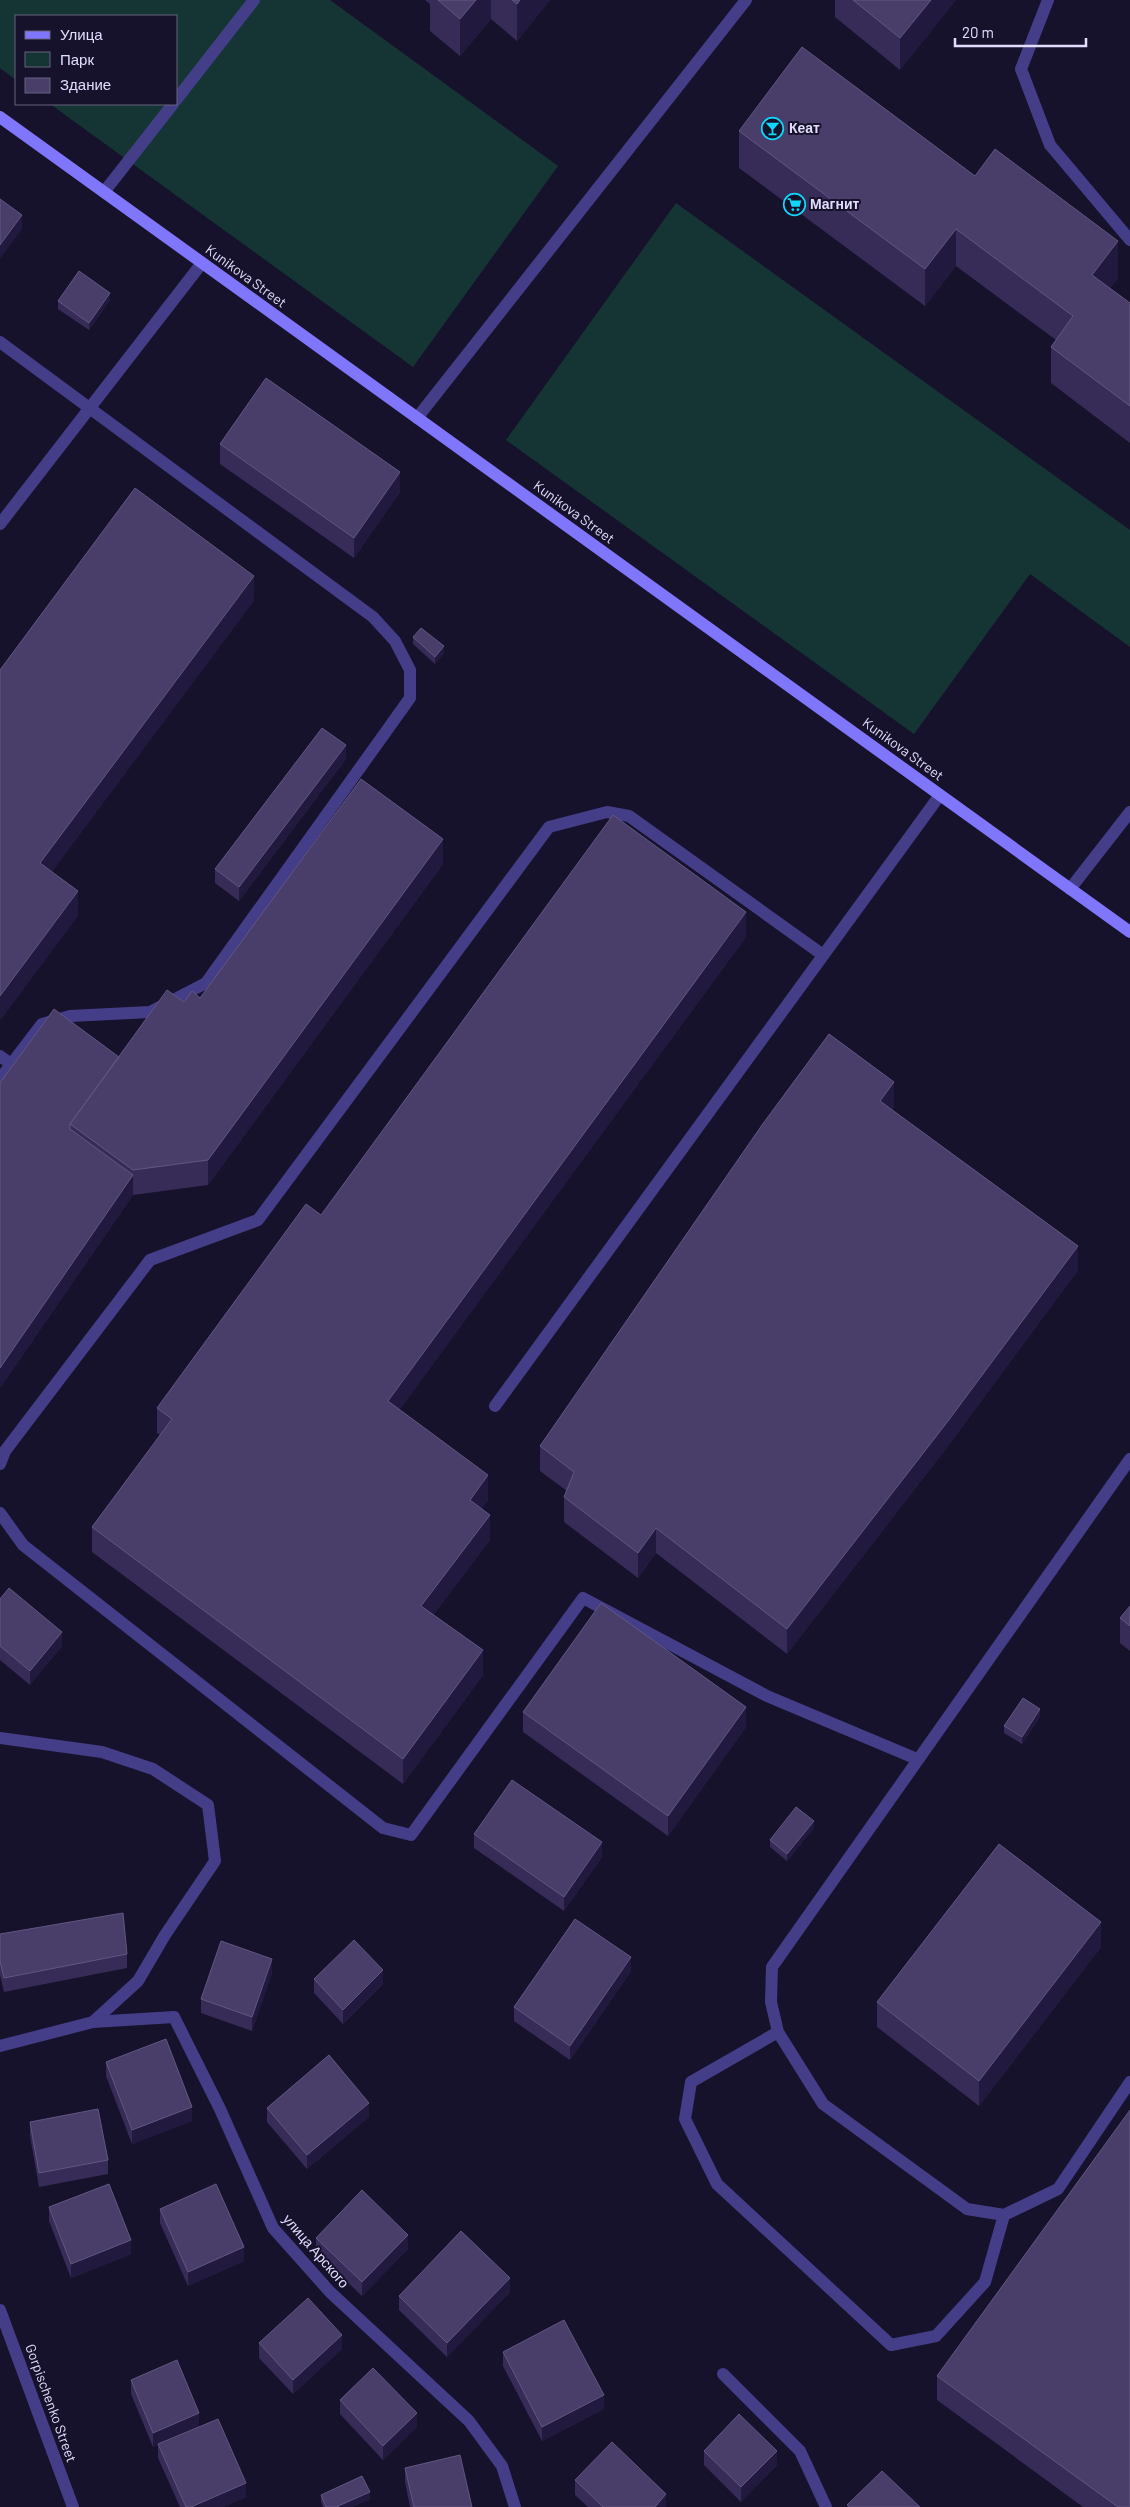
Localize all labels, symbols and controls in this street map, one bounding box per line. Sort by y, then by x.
legend [15,15,178,105]
scale bar [955,15,1086,47]
text: 20 m [962,23,994,41]
text: Улица [60,25,103,43]
text: Парк [60,50,94,68]
text: Здание [60,75,111,93]
bar icon: Кеат [761,116,785,140]
place label: Кеат [789,119,820,136]
supermarket icon: Магнит [782,192,806,216]
place label: Магнит [810,195,860,212]
street label: Kunikova Street [202,241,290,311]
street label: Kunikova Street [530,477,618,547]
street label: Kunikova Street [859,714,947,784]
street label: улица Арского [280,2210,353,2291]
street label: Gorpischenko Street [22,2341,81,2464]

